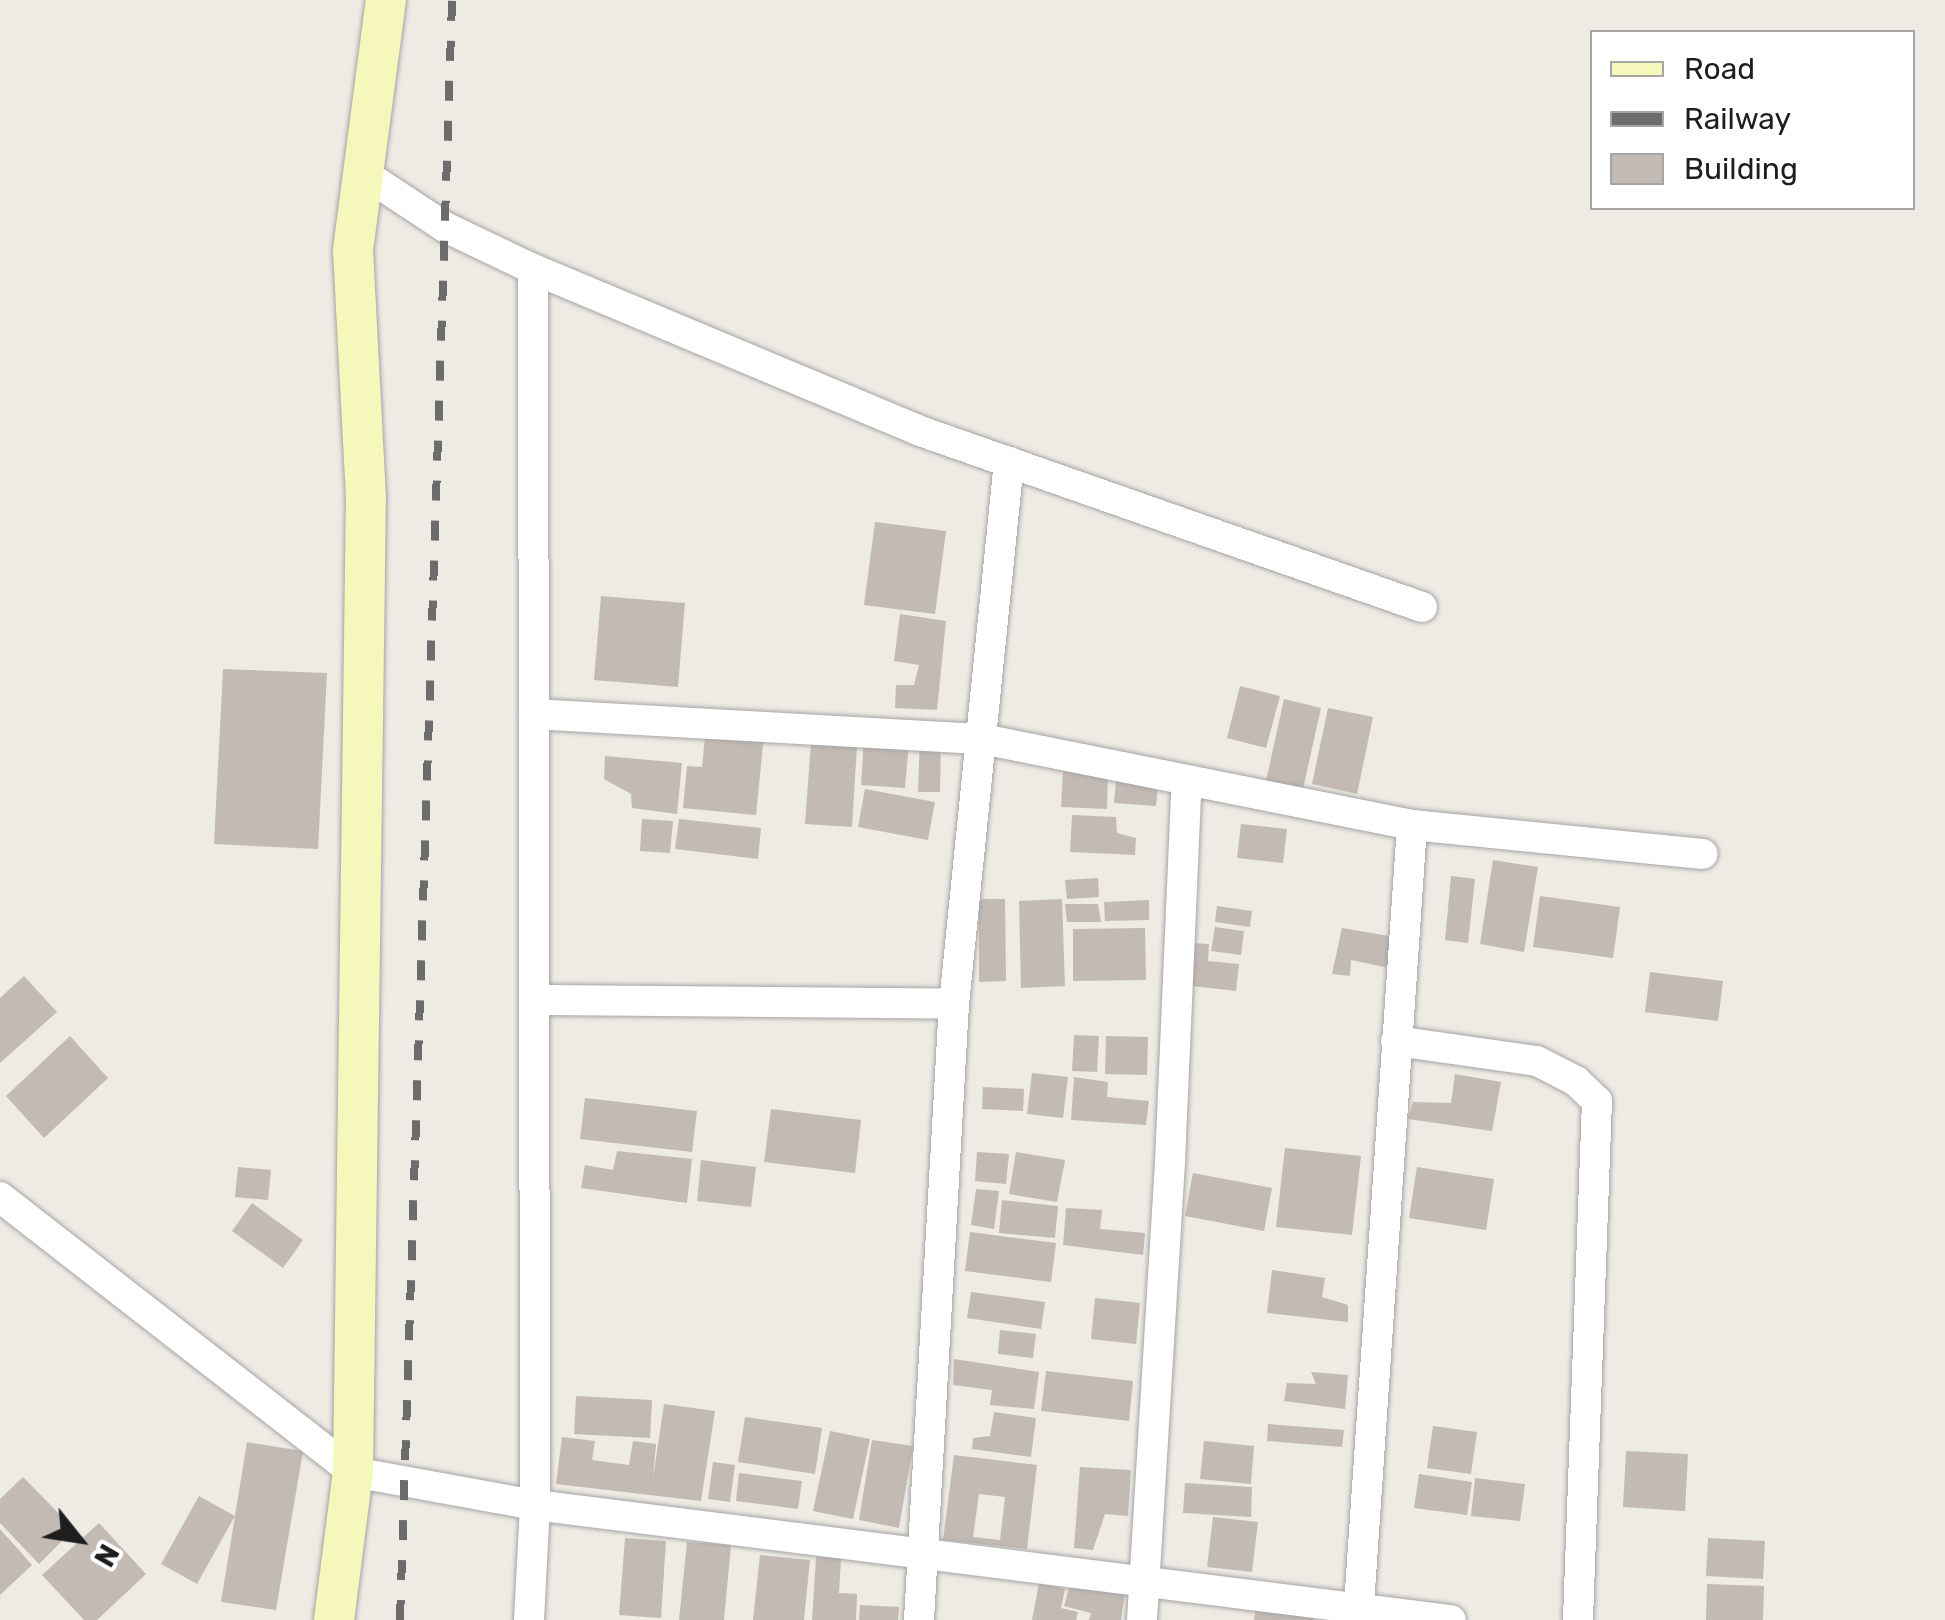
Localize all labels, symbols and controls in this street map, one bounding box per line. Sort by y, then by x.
legend [1590,30,1915,210]
text: Road [1684,51,1755,87]
text: Railway [1684,101,1791,137]
text: Building [1684,151,1798,187]
north arrow [30,1490,130,1590]
text: N [87,1538,126,1572]

